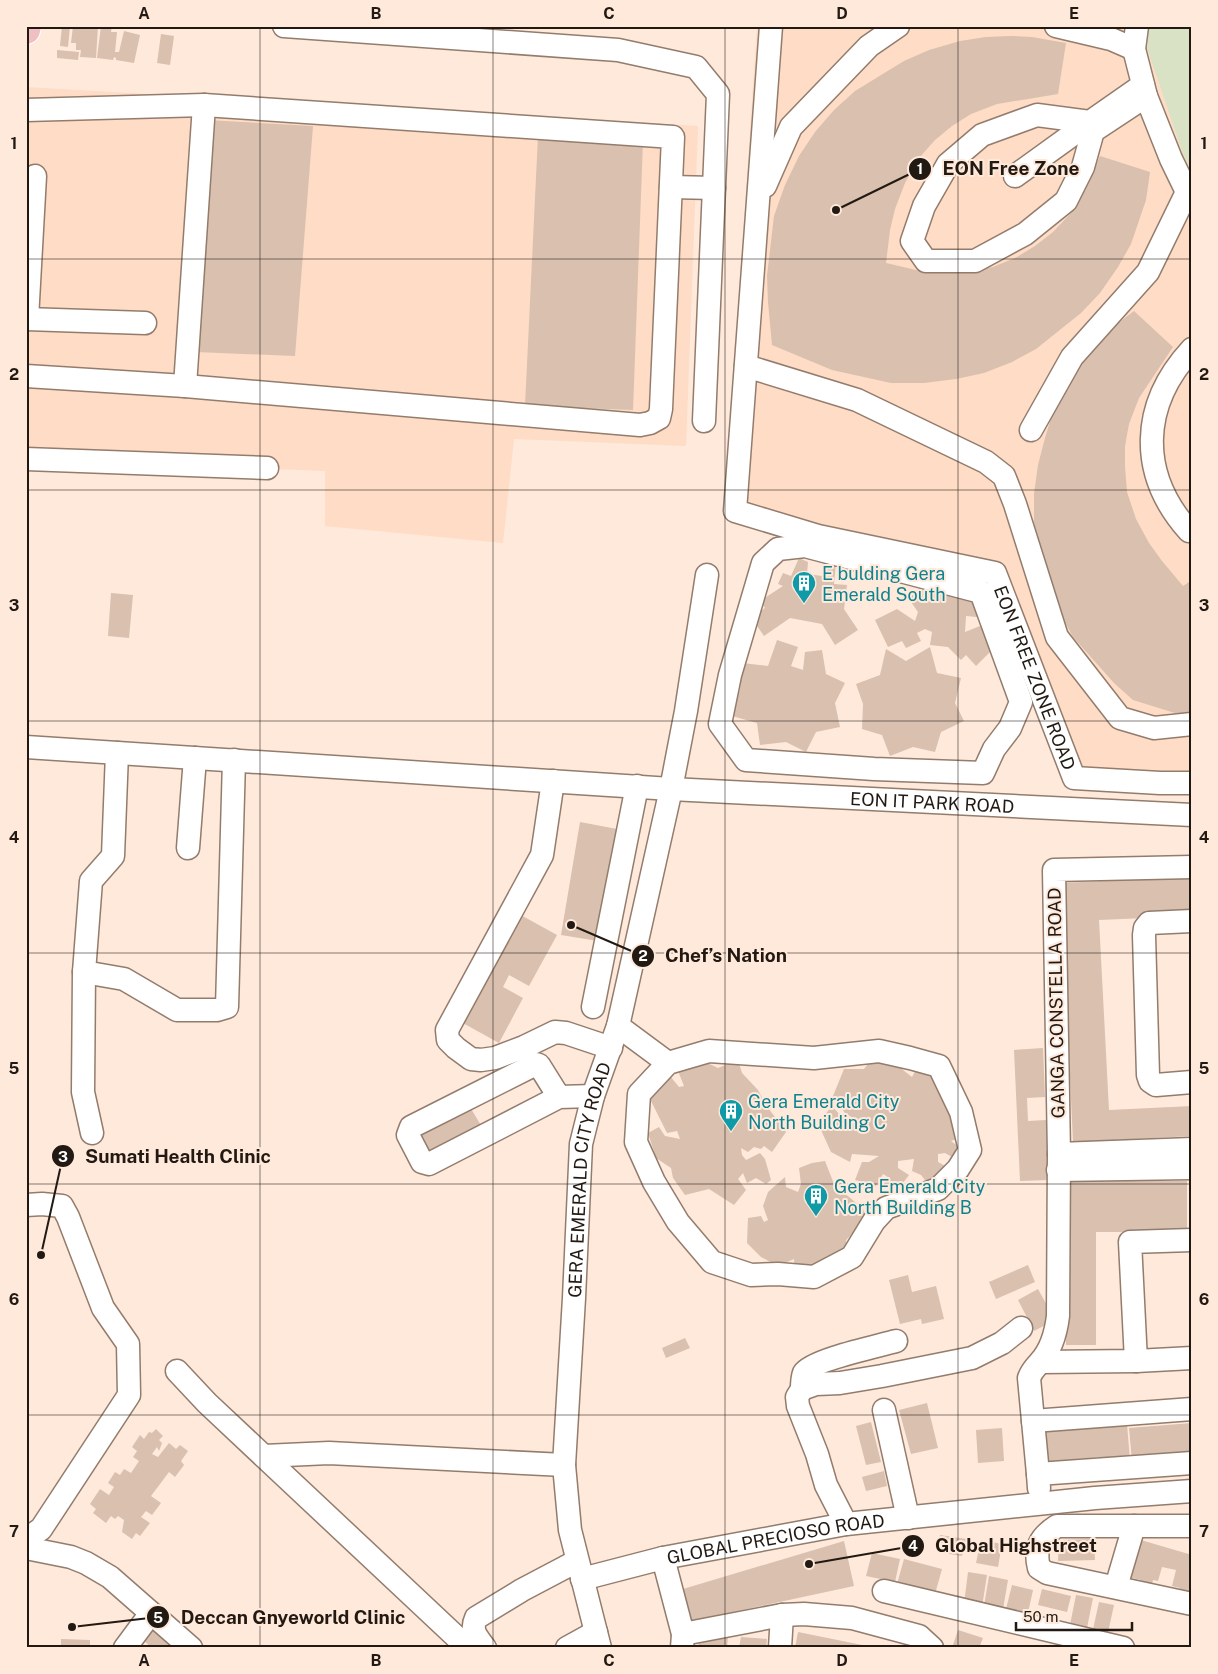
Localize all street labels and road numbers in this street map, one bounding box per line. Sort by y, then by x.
street label: EON FREE ZONE ROAD [990,583,1080,773]
street label: EON IT PARK ROAD [850,787,1015,817]
street label: GANGA CONSTELLA ROAD [1043,887,1069,1119]
street label: GERA EMERALD CITY ROAD [564,1059,615,1298]
street label: GLOBAL PRECIOSO ROAD [665,1510,885,1568]

